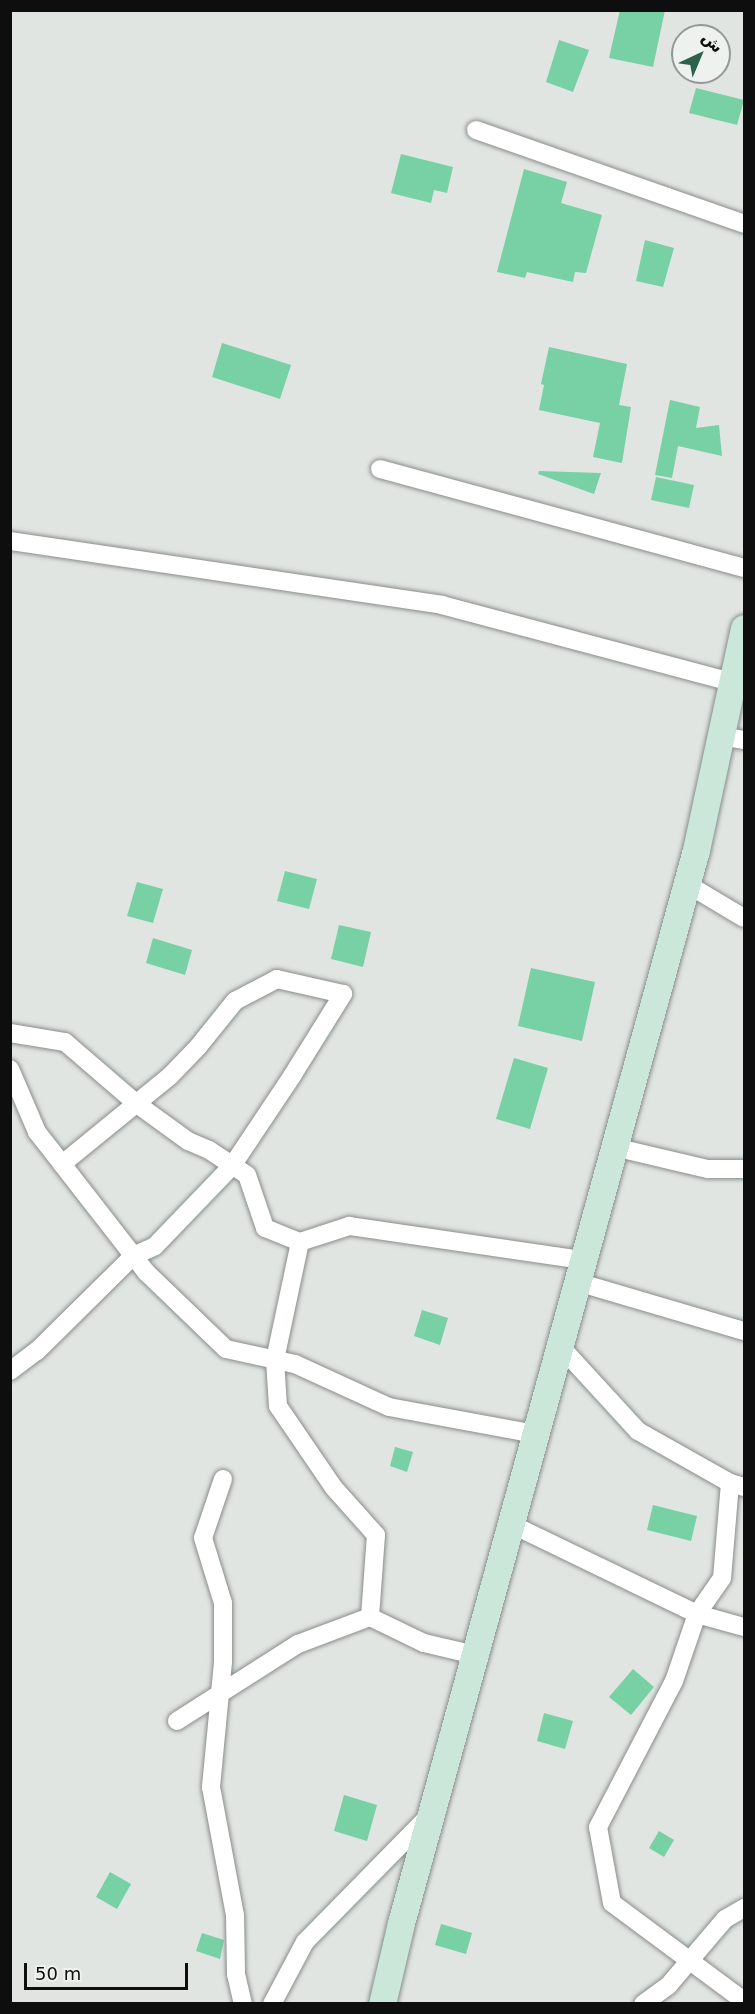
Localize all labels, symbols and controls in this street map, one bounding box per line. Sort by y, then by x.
north arrow [671,24,731,84]
text: ش [698,28,727,57]
scale bar [27,1951,190,1989]
text: 50 m [35,1963,81,1984]

